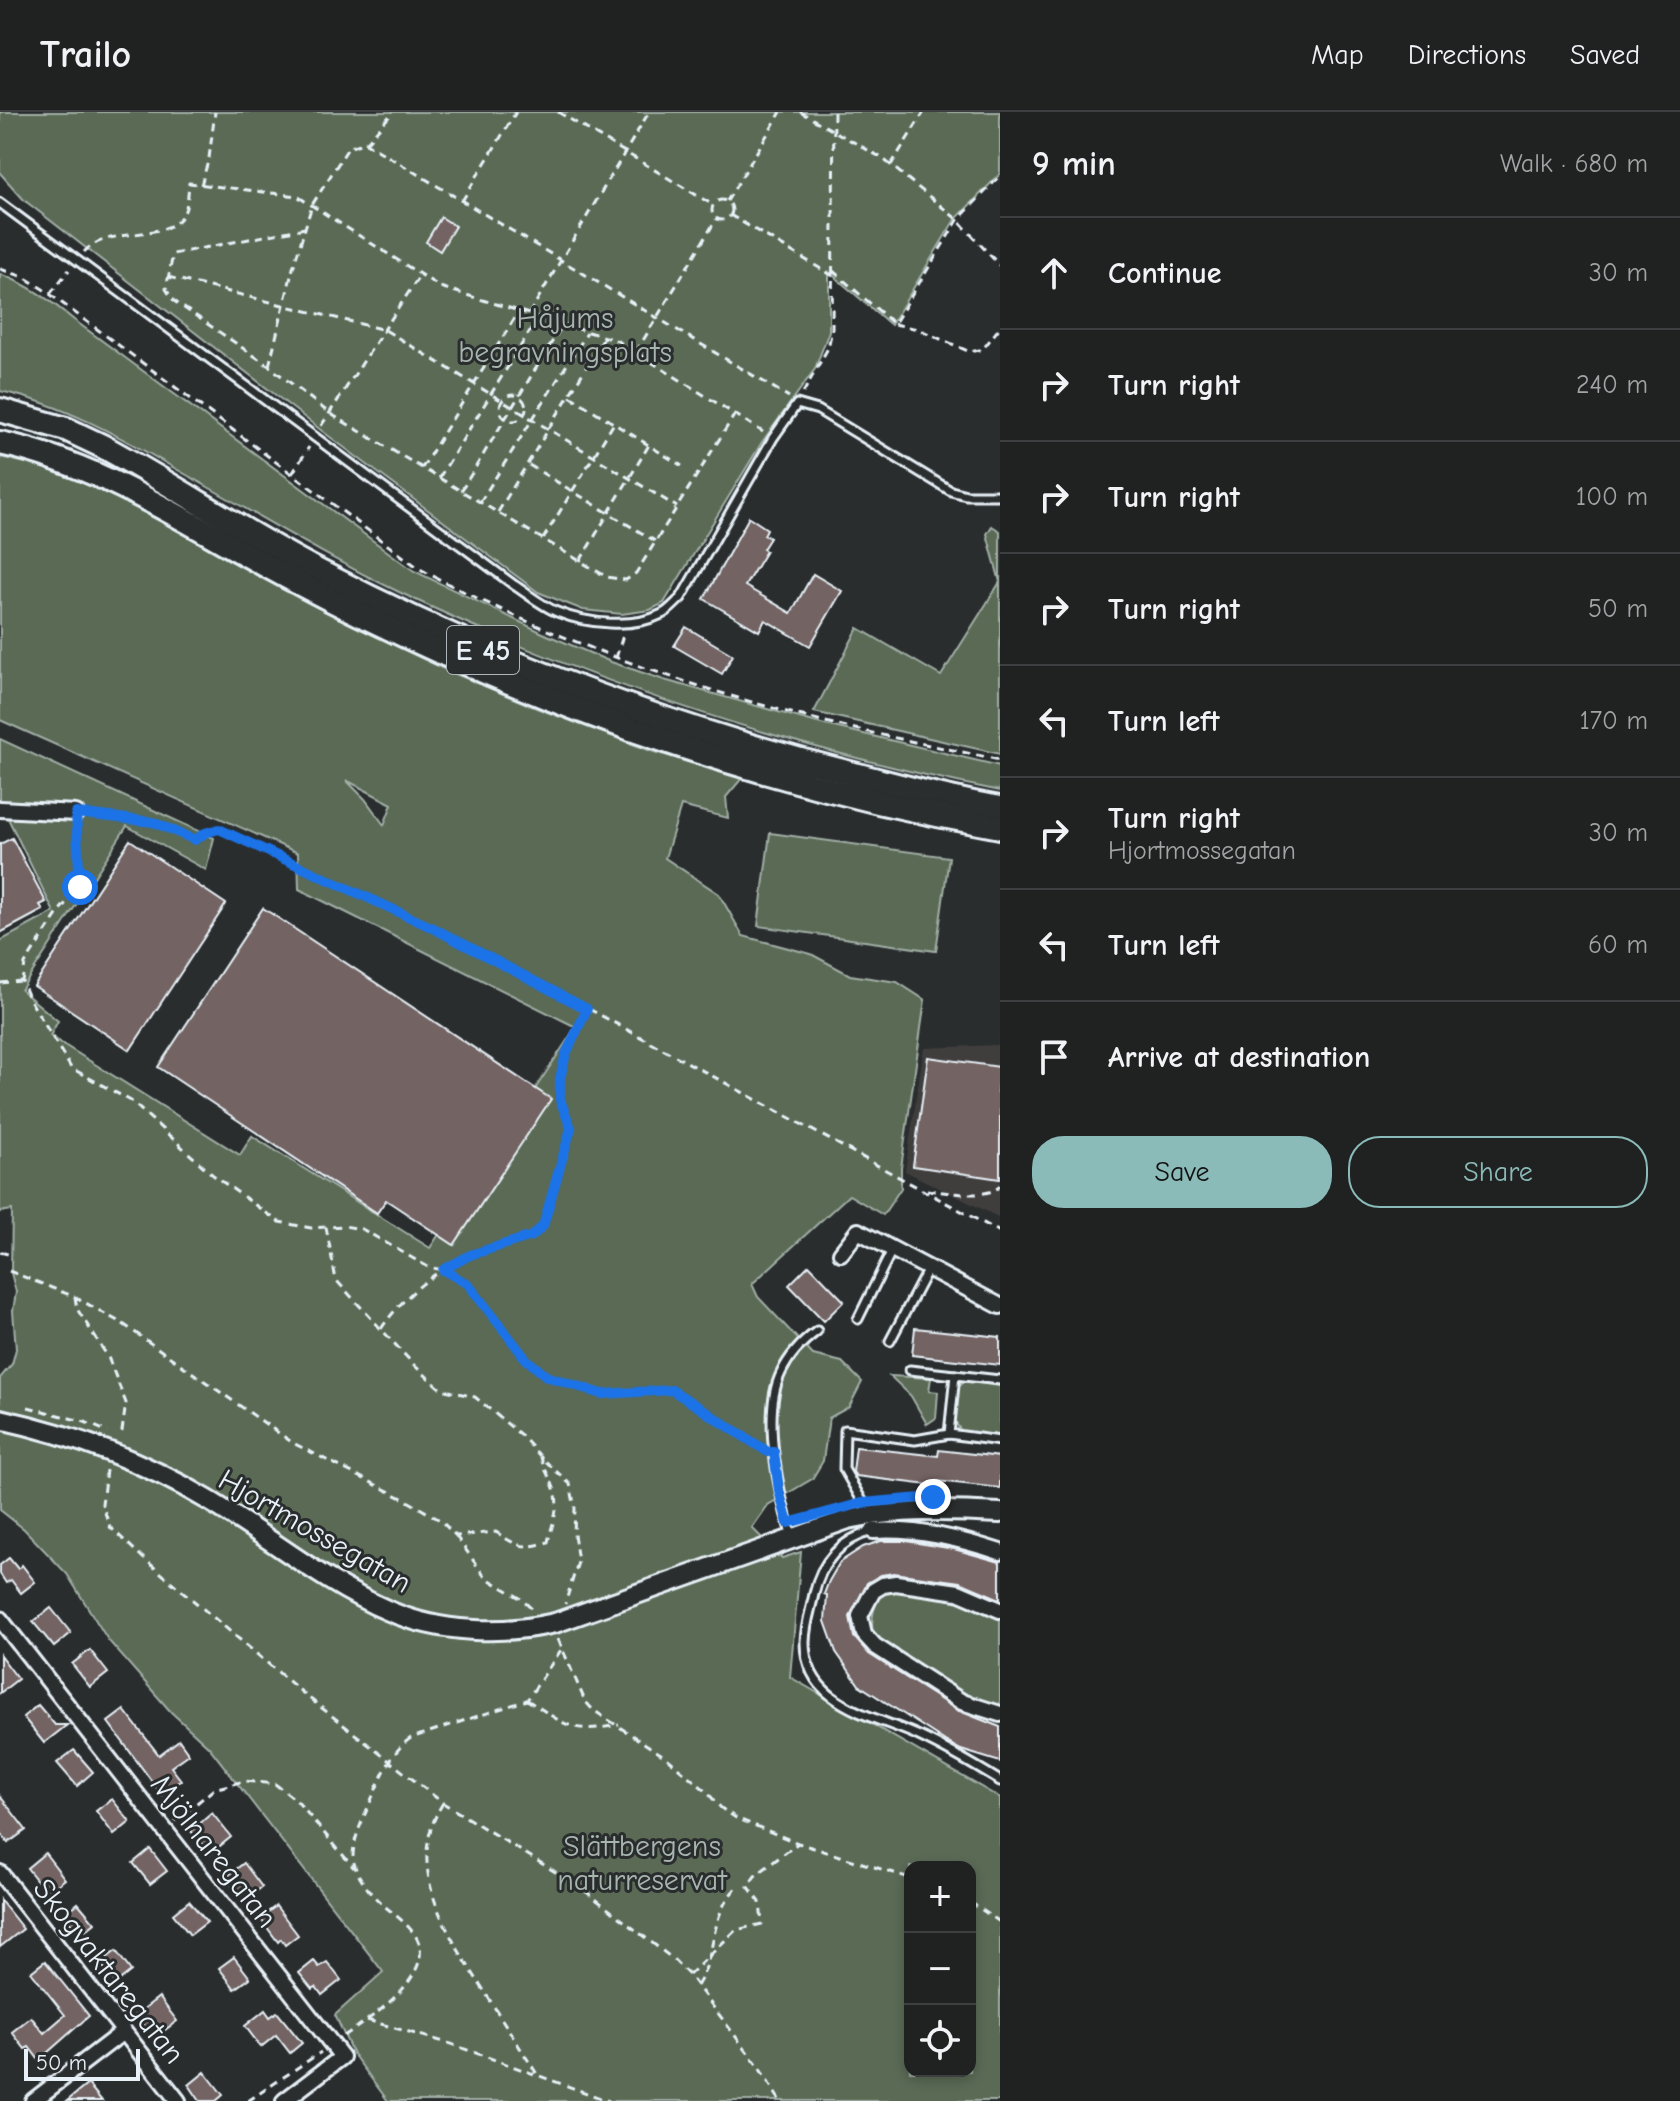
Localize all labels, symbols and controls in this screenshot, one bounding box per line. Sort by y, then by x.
text: Trailo [40,33,131,77]
text: Map [1311,39,1364,71]
text: Directions [1408,39,1526,71]
text: Saved [1570,39,1640,71]
text: 9 min [1032,144,1116,184]
text: Walk · 680 m [1500,149,1648,179]
icon: ahead [1032,251,1076,295]
text: Continue [1108,256,1222,291]
text: 30 m [1589,258,1648,288]
park label: Håjums begravningsplats [458,301,672,370]
icon: right [1032,363,1076,407]
text: Turn right [1108,368,1240,403]
text: 240 m [1576,370,1648,400]
icon: right [1032,475,1076,519]
text: Turn right [1108,480,1240,515]
text: 100 m [1576,482,1648,512]
icon: right [1032,587,1076,631]
text: Turn right [1108,592,1240,627]
text: 50 m [1588,594,1648,624]
road number: E 45 [447,626,519,674]
icon: left [1032,699,1076,743]
text: Turn left [1108,704,1220,739]
text: 170 m [1579,706,1648,736]
text: Turn right [1108,801,1240,836]
icon: right [1032,811,1076,855]
text: 30 m [1589,818,1648,848]
text: Hjortmossegatan [1108,836,1296,866]
route start [62,869,98,905]
icon: left [1032,923,1076,967]
text: Turn left [1108,928,1220,963]
text: 60 m [1588,930,1648,960]
icon: arrive [1032,1035,1076,1079]
text: Arrive at destination [1108,1040,1370,1075]
button: Save [1032,1136,1332,1208]
button: Share [1348,1136,1648,1208]
street label: Hjortmossegatan [212,1462,417,1601]
route end [915,1479,951,1515]
street label: Mjölnaregatan [143,1768,284,1935]
park label: Slättbergens naturreservat [557,1829,728,1898]
map controls [904,1861,976,2077]
button: + [904,1861,976,1933]
street label: Skogvaktaregatan [26,1872,192,2071]
button: − [904,1933,976,2005]
button: locate [904,2005,976,2077]
scale bar [24,2045,140,2081]
text: 50 m [36,2050,87,2076]

